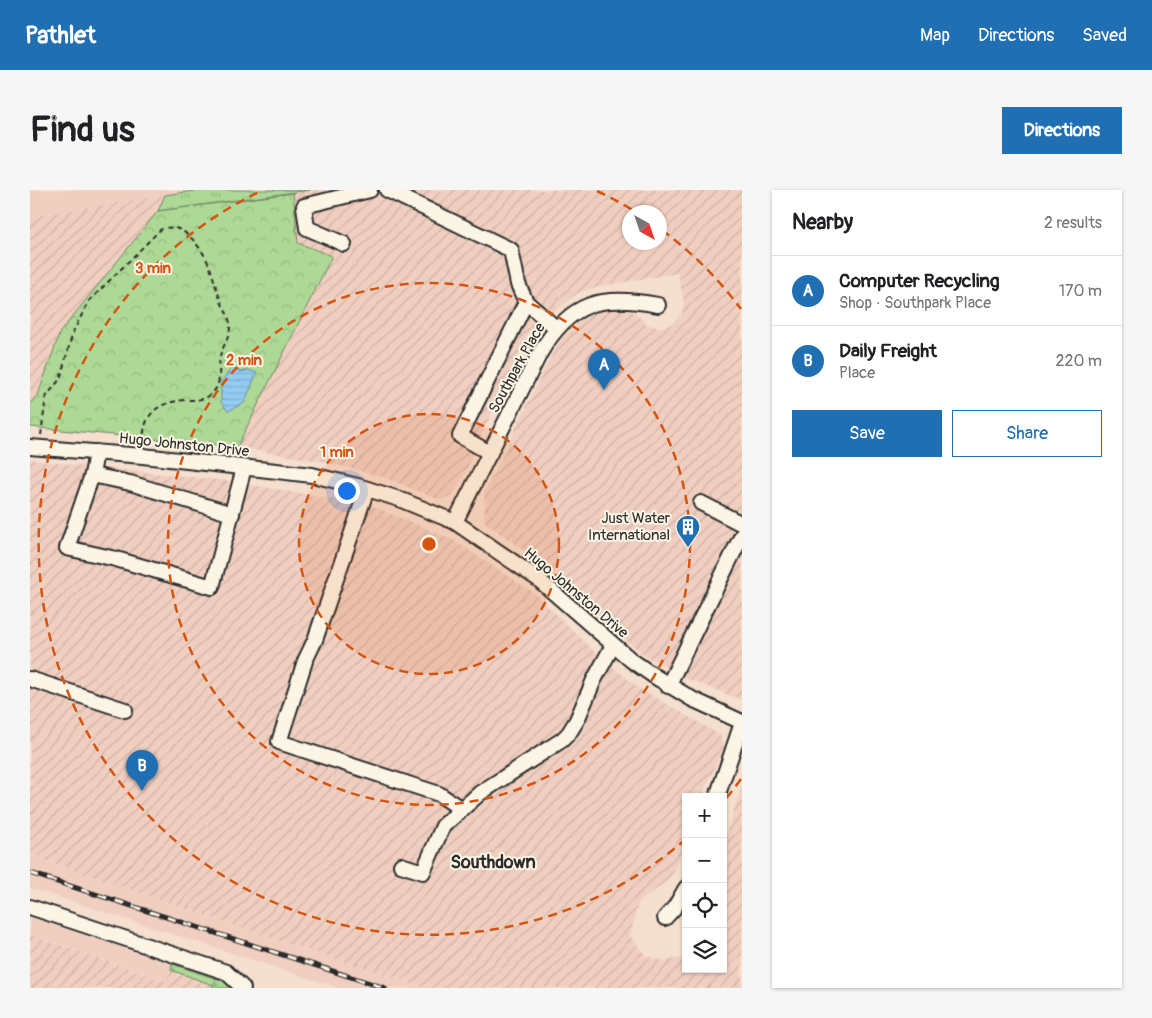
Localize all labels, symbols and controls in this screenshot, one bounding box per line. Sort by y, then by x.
text: Pathlet [25,21,96,50]
text: Map [920,24,950,47]
text: Directions [978,24,1054,47]
text: Saved [1082,24,1127,47]
button: Directions [1002,107,1122,154]
text: Find us [30,108,135,152]
north arrow [622,205,667,250]
text: Nearby [792,209,853,236]
text: 2 results [1044,213,1102,233]
text: 3 min [135,259,171,278]
text: Computer Recycling [839,269,1000,293]
text: A [803,281,813,301]
text: 170 m [1059,281,1102,301]
text: Shop · Southpark Place [839,293,991,313]
street label: Southpark Place [484,319,550,416]
text: Daily Freight [839,339,937,363]
pin: A [588,349,620,390]
text: 2 min [226,351,262,370]
text: B [803,351,813,371]
text: 220 m [1056,351,1102,371]
text: Place [839,363,875,383]
button: Save [792,410,942,457]
button: Share [952,410,1102,457]
street label: Hugo Johnston Drive [118,429,251,461]
text: 1 min [320,443,354,462]
your location [334,478,360,504]
place label: Just Water International [588,509,671,545]
building icon: Just Water International [675,514,701,548]
centre of rings [420,535,438,553]
street label: Hugo Johnston Drive [520,544,633,643]
pin: B [126,750,158,791]
map controls [682,793,727,973]
button: + [682,793,727,838]
button: − [682,838,727,883]
district label: Southdown [450,851,536,874]
button: locate [682,883,727,928]
button: layers [682,928,727,973]

